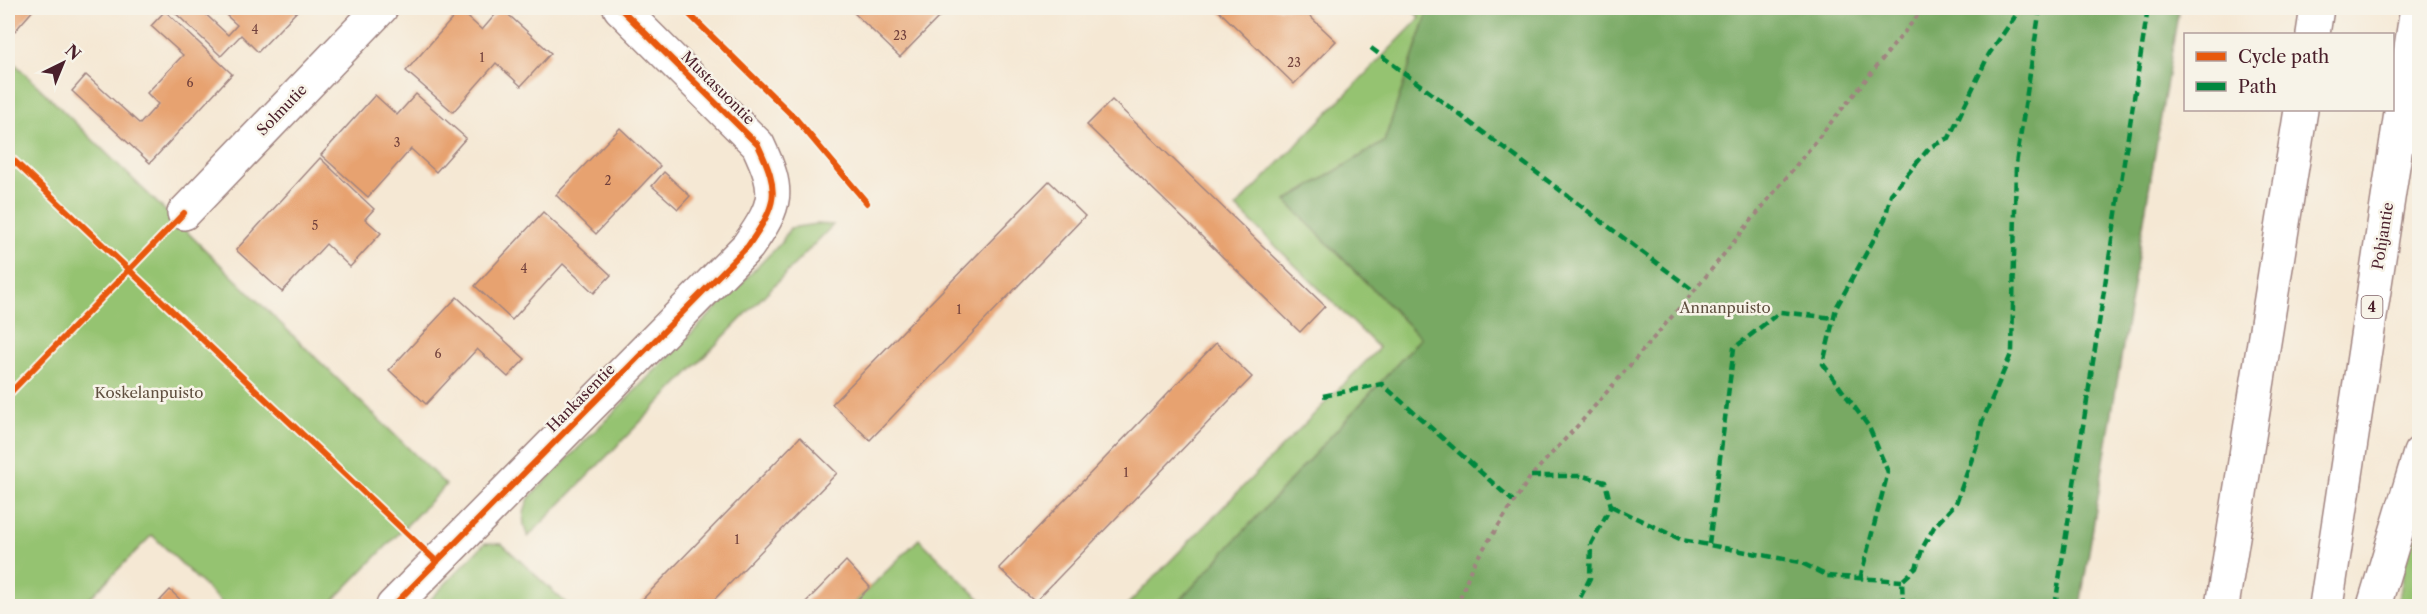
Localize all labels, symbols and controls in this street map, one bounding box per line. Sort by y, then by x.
house number: 4 [252,22,259,37]
house number: 23 [893,28,907,43]
north arrow [33,33,93,93]
legend [2184,33,2394,111]
text: N [61,40,85,64]
text: Cycle path [2238,46,2329,68]
street label: Mustasuontie [678,47,759,128]
house number: 1 [479,50,485,65]
house number: 23 [1287,55,1301,70]
house number: 6 [186,75,194,90]
text: Path [2238,76,2277,98]
street label: Solmutie [253,80,311,139]
house number: 3 [394,135,400,150]
house number: 2 [605,173,612,188]
street label: Pohjantie [2368,201,2397,271]
house number: 5 [312,218,318,233]
house number: 4 [521,261,528,276]
road number: 4 [2362,296,2382,318]
park label: Annanpuisto [1678,298,1771,317]
house number: 1 [956,302,962,317]
house number: 6 [434,346,442,361]
street label: Hankasentie [542,359,619,436]
park label: Koskelanpuisto [94,383,204,402]
house number: 1 [1123,465,1129,480]
house number: 1 [734,532,740,547]

